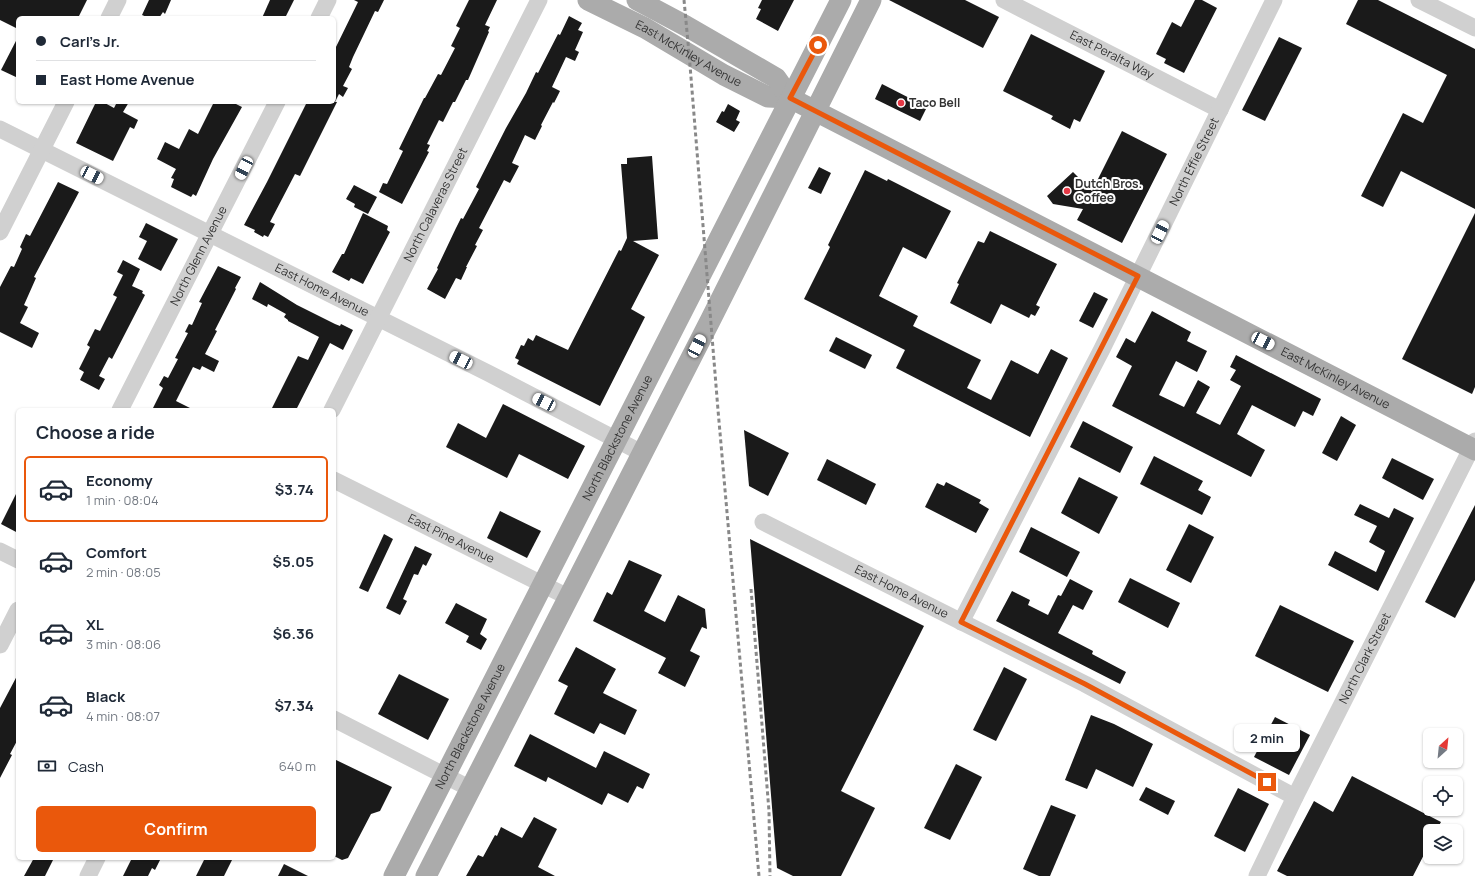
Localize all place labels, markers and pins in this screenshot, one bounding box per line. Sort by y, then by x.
place label: Taco Bell [909,94,960,111]
marker: Taco Bell [896,98,906,108]
place label: Dutch Bros. Coffee [1075,175,1142,206]
marker: Dutch Bros. Coffee [1062,186,1072,196]

